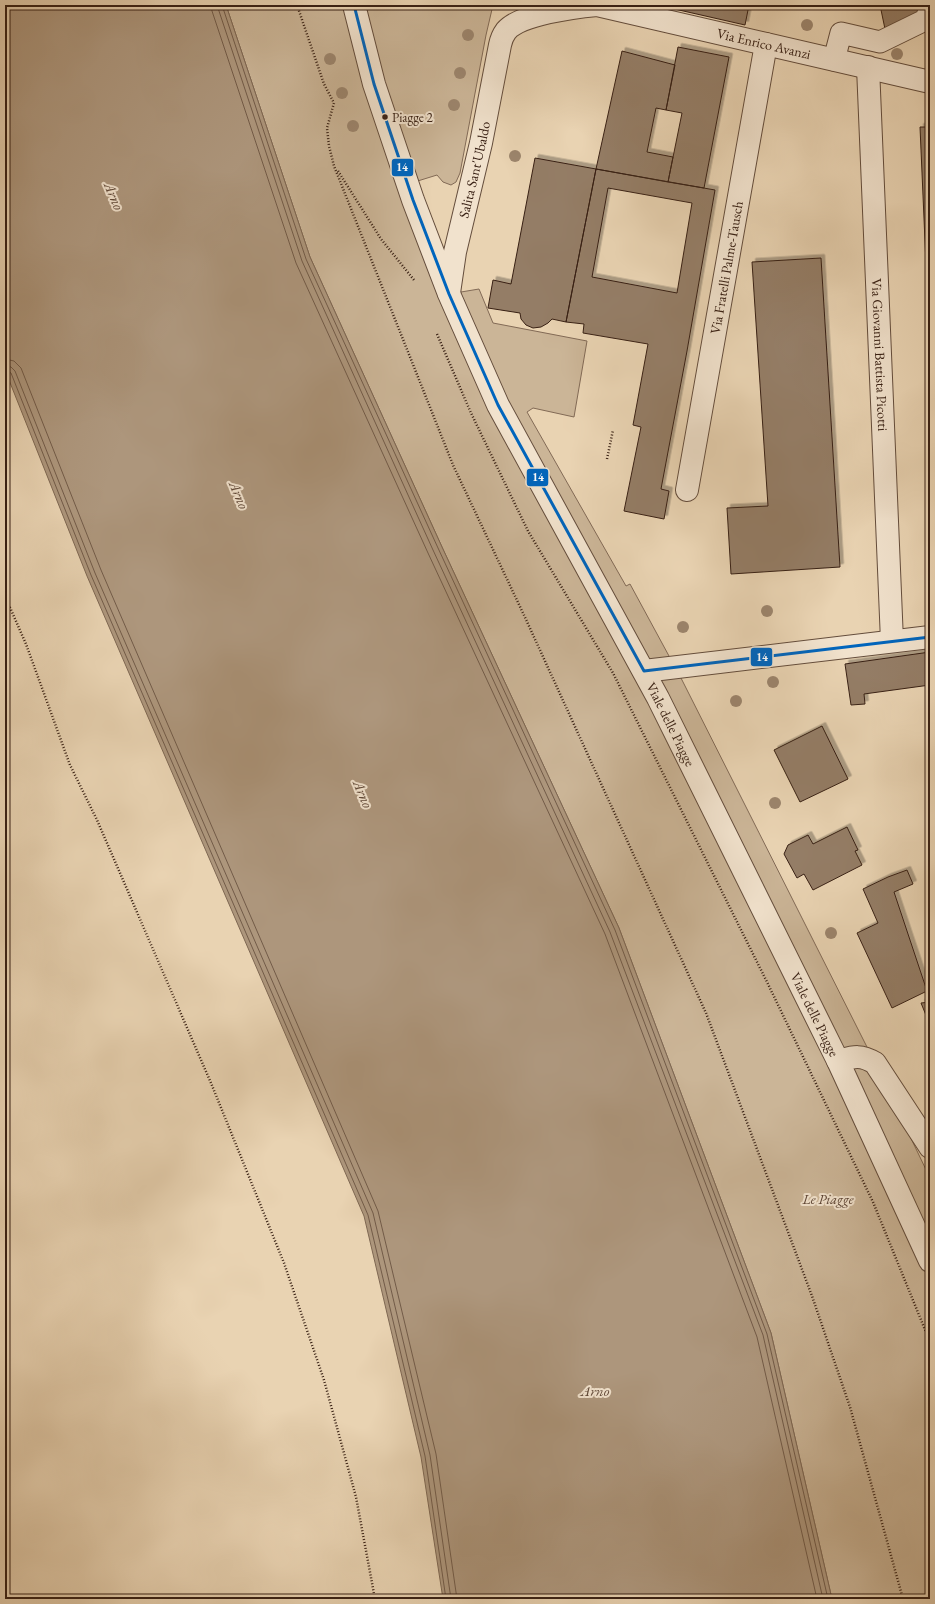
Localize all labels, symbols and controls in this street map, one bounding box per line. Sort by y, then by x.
street label: Via Enrico Avanzi [715,24,813,63]
place label: Piagge 2 [392,109,434,126]
marker: Piagge 2 [380,112,390,122]
street label: Salita Sant'Ubaldo [454,120,494,220]
line badge: 14 [391,158,414,177]
text: 14 [396,160,408,174]
water label: Arno [100,178,129,213]
street label: Via Fratelli Palme-Tausch [706,199,747,336]
street label: Via Giovanni Battista Picotti [868,278,892,432]
line badge: 14 [526,468,549,487]
text: 14 [532,470,544,484]
water label: Arno [225,477,254,512]
line badge: 14 [750,647,773,667]
text: 14 [756,650,768,664]
street label: Viale delle Piagge [642,679,700,770]
water label: Arno [349,776,378,811]
street label: Viale delle Piagge [786,969,844,1060]
park label: Le Piagge [801,1190,854,1208]
water label: Arno [580,1381,610,1400]

